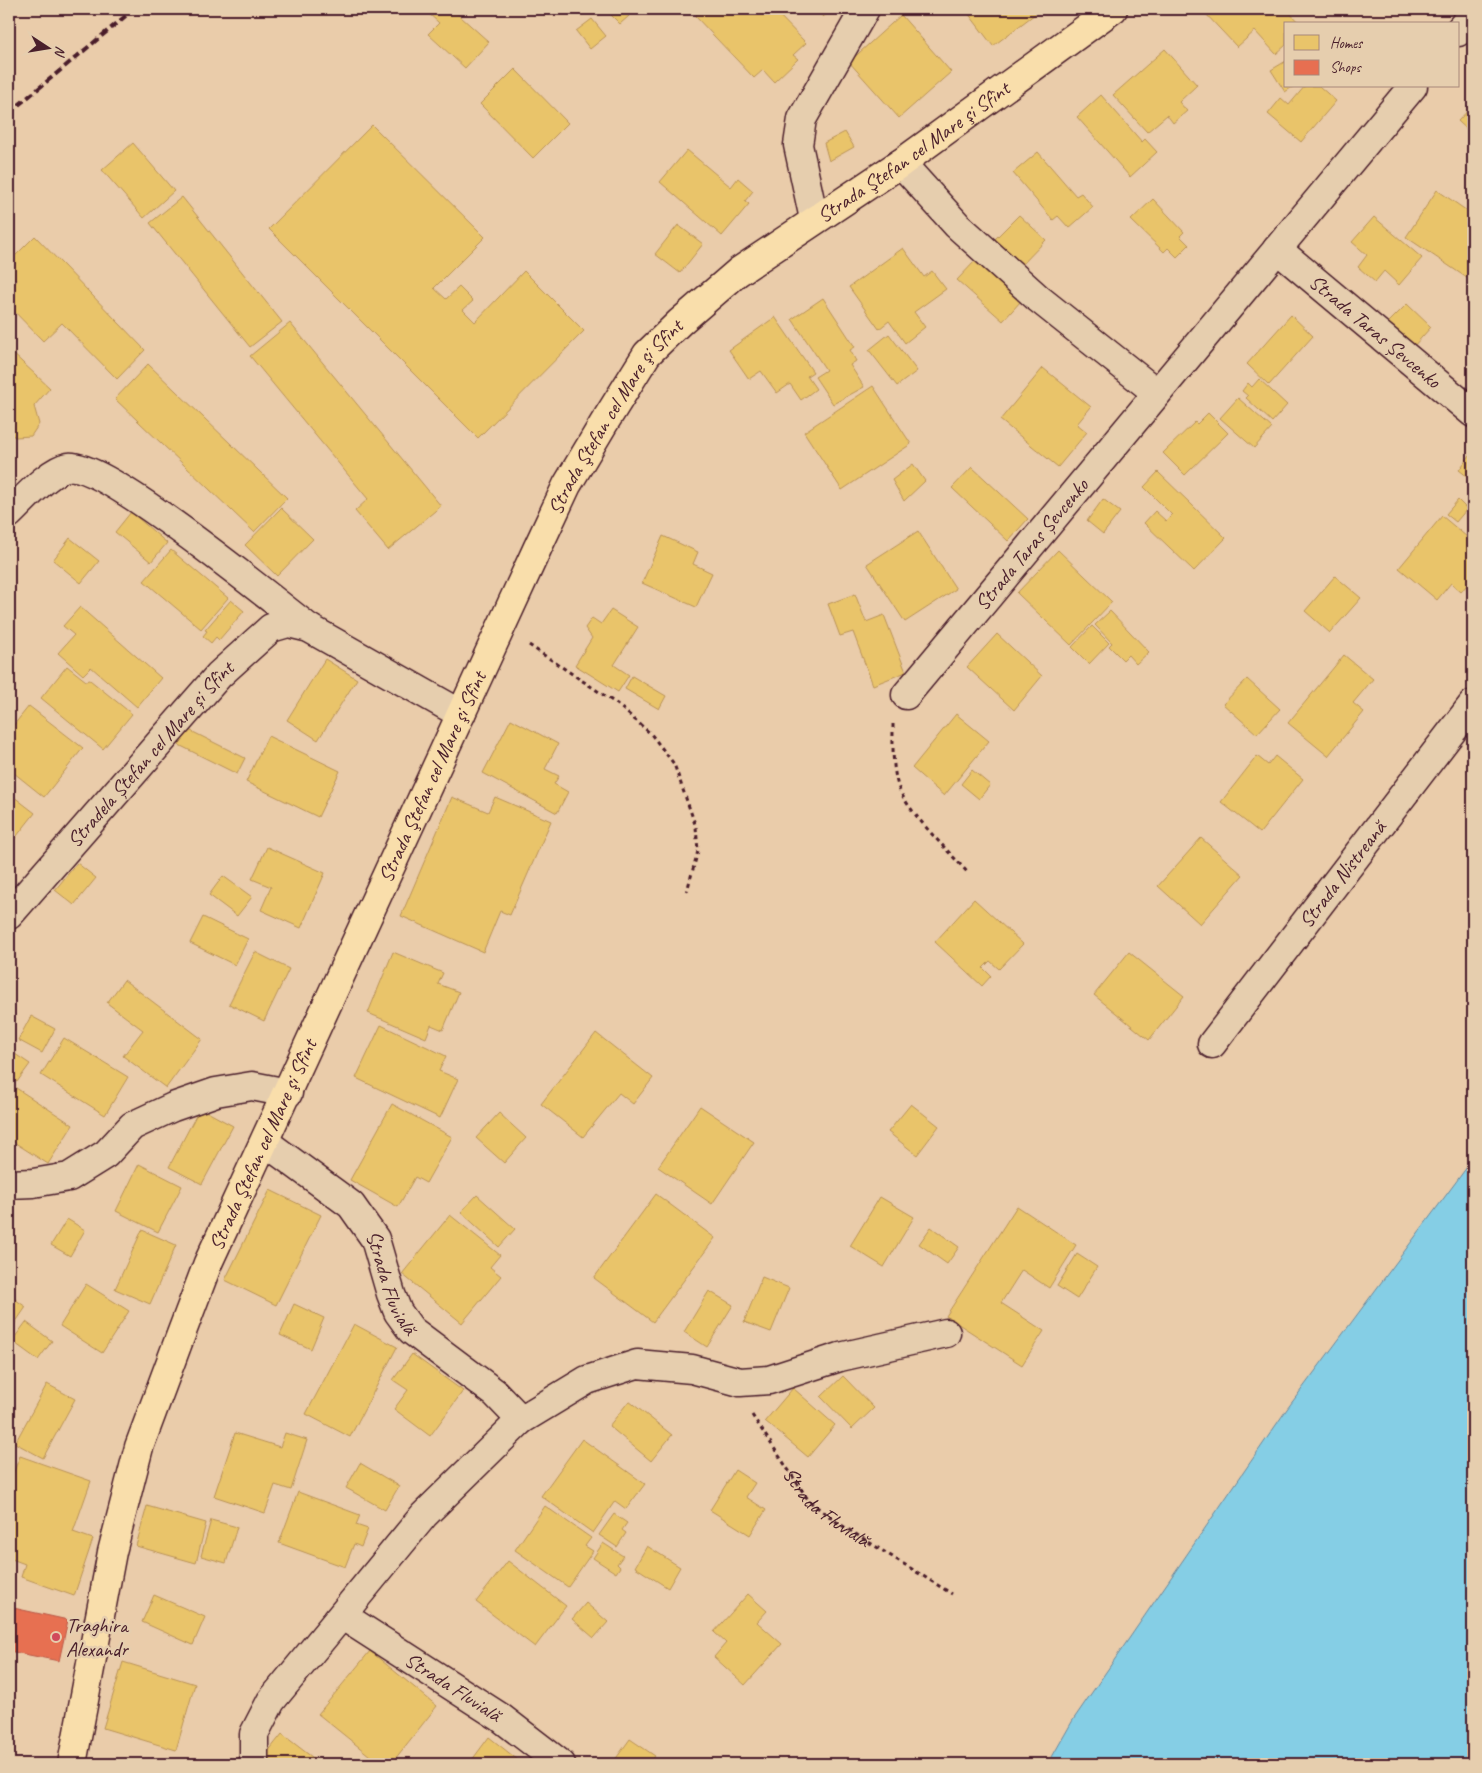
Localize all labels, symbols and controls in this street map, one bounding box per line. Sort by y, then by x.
north arrow [22,22,72,72]
legend [1284,22,1460,88]
text: Homes [1330,34,1364,53]
text: N [51,45,69,59]
text: Shops [1330,58,1363,77]
street label: Strada Ştefan cel Mare şi Sfînt [812,74,1016,228]
street label: Strada Taras Șevcenko [1304,269,1448,395]
street label: Strada Ştefan cel Mare şi Sfînt [542,312,690,519]
street label: Strada Taras Șevcenko [969,472,1095,616]
street label: Stradela Ștefan cel Mare și Sfînt [61,654,240,853]
street label: Strada Ştefan cel Mare şi Sfînt [372,665,493,886]
street label: Strada Nistreană [1293,814,1393,933]
street label: Strada Ştefan cel Mare şi Sfînt [203,1033,323,1254]
street label: Strada Fluvială [360,1225,424,1341]
street label: Strada Fluvială [777,1462,876,1554]
place label: Traghira Alexandr [66,1612,130,1662]
marker: Traghira Alexandr [50,1631,62,1643]
street label: Strada Fluvială [400,1646,508,1728]

